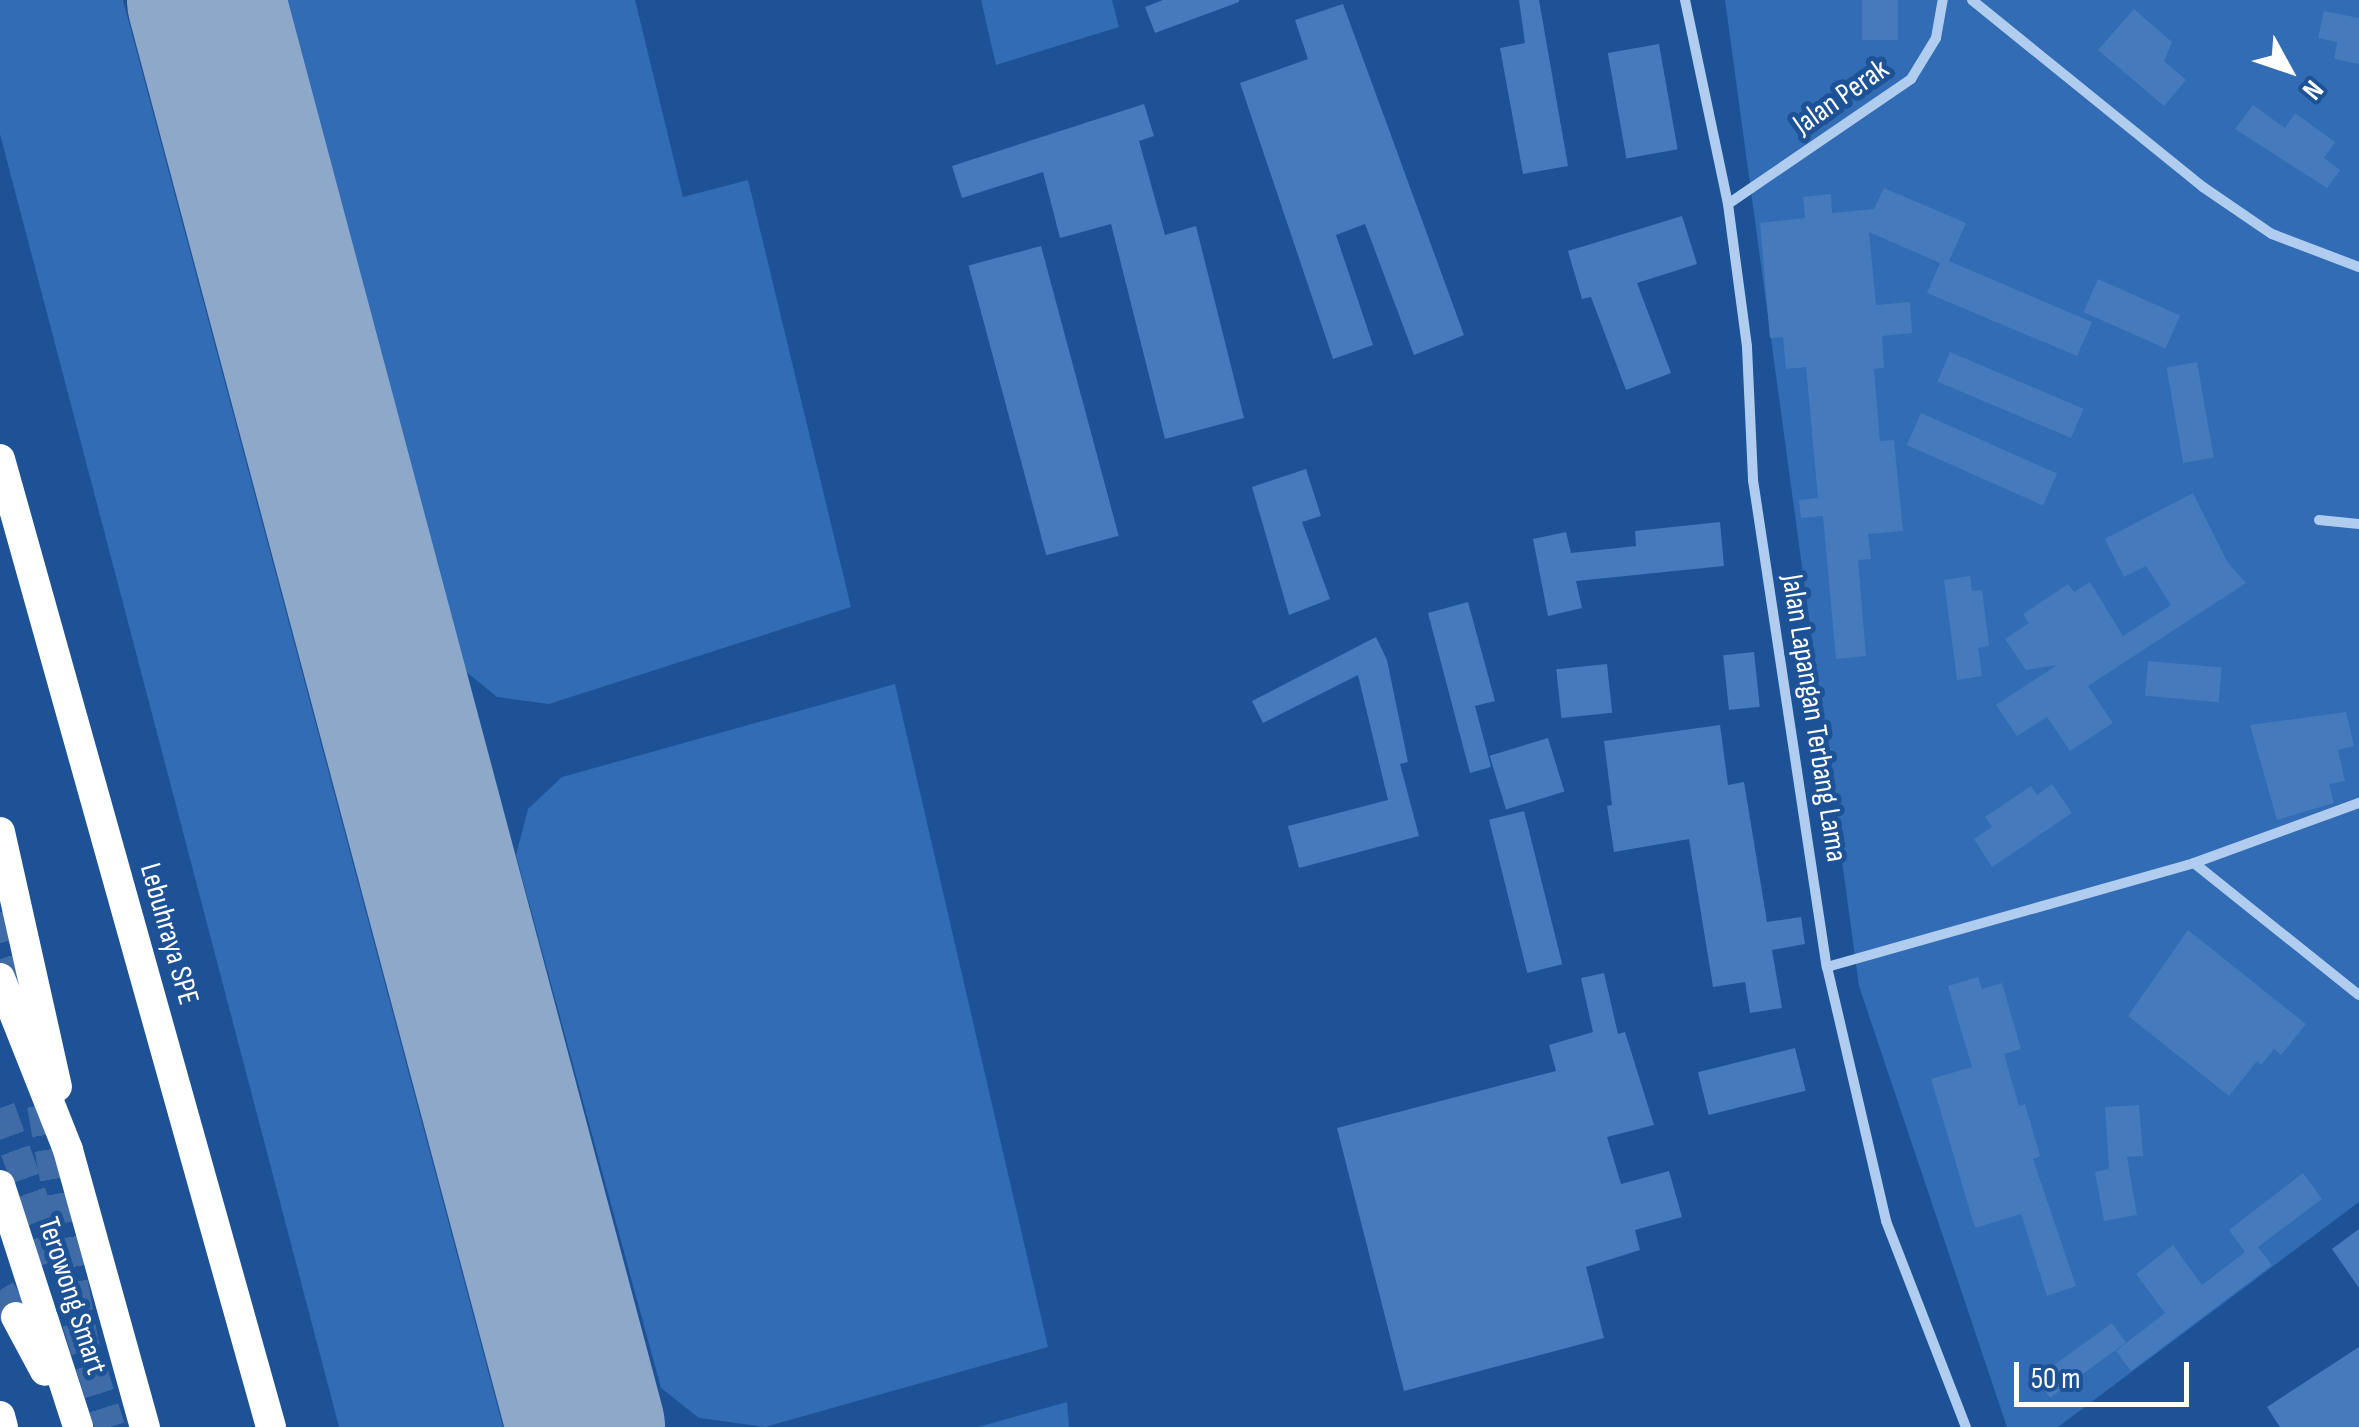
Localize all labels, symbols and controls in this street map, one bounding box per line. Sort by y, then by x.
north arrow [2239,20,2339,120]
street label: Jalan Perak [1786,51,1896,143]
text: N [2295,73,2330,106]
street label: Jalan Lapangan Terbang Lama [1774,572,1854,864]
street label: Lebuhraya SPE [132,859,206,1009]
street label: Terowong Smart [30,1213,114,1379]
scale bar [2019,1342,2194,1404]
text: 50 m [2031,1361,2080,1397]

